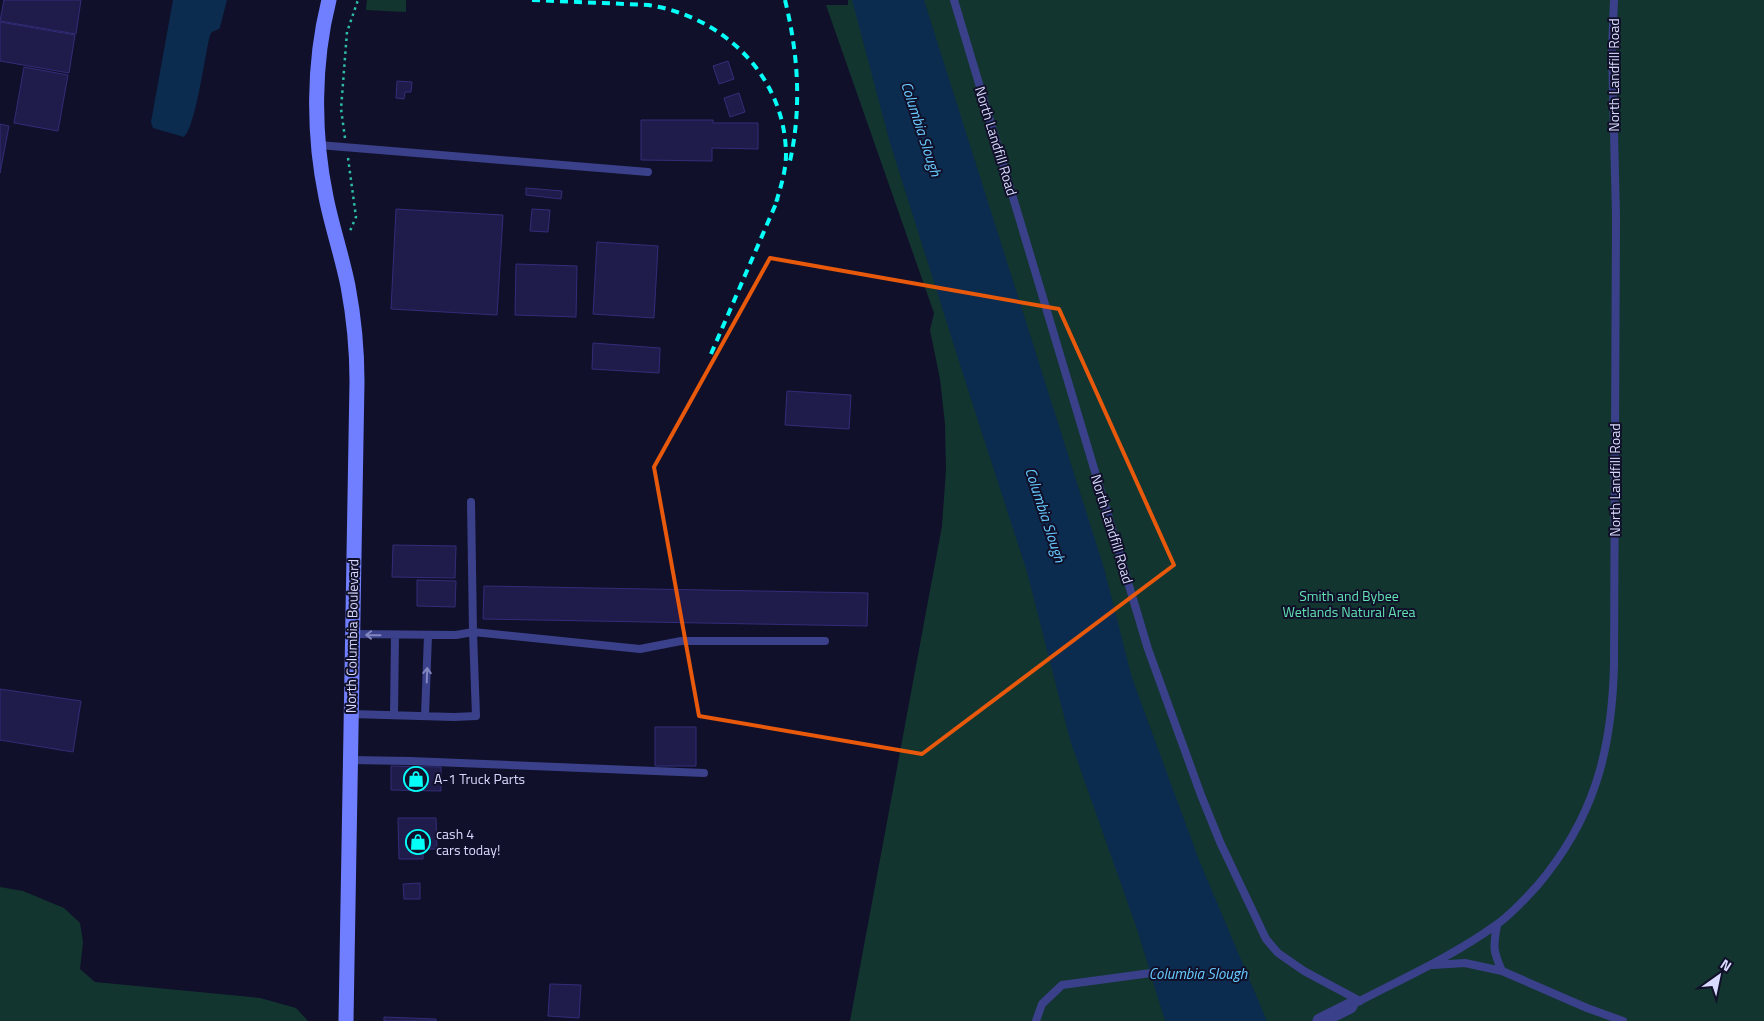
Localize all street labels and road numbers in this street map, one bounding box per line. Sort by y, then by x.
street label: North Landfill Road [1603,18,1624,132]
street label: North Landfill Road [970,84,1023,198]
street label: North Landfill Road [1604,423,1625,537]
street label: North Landfill Road [1086,472,1139,586]
street label: North Columbia Boulevard [340,559,363,713]

